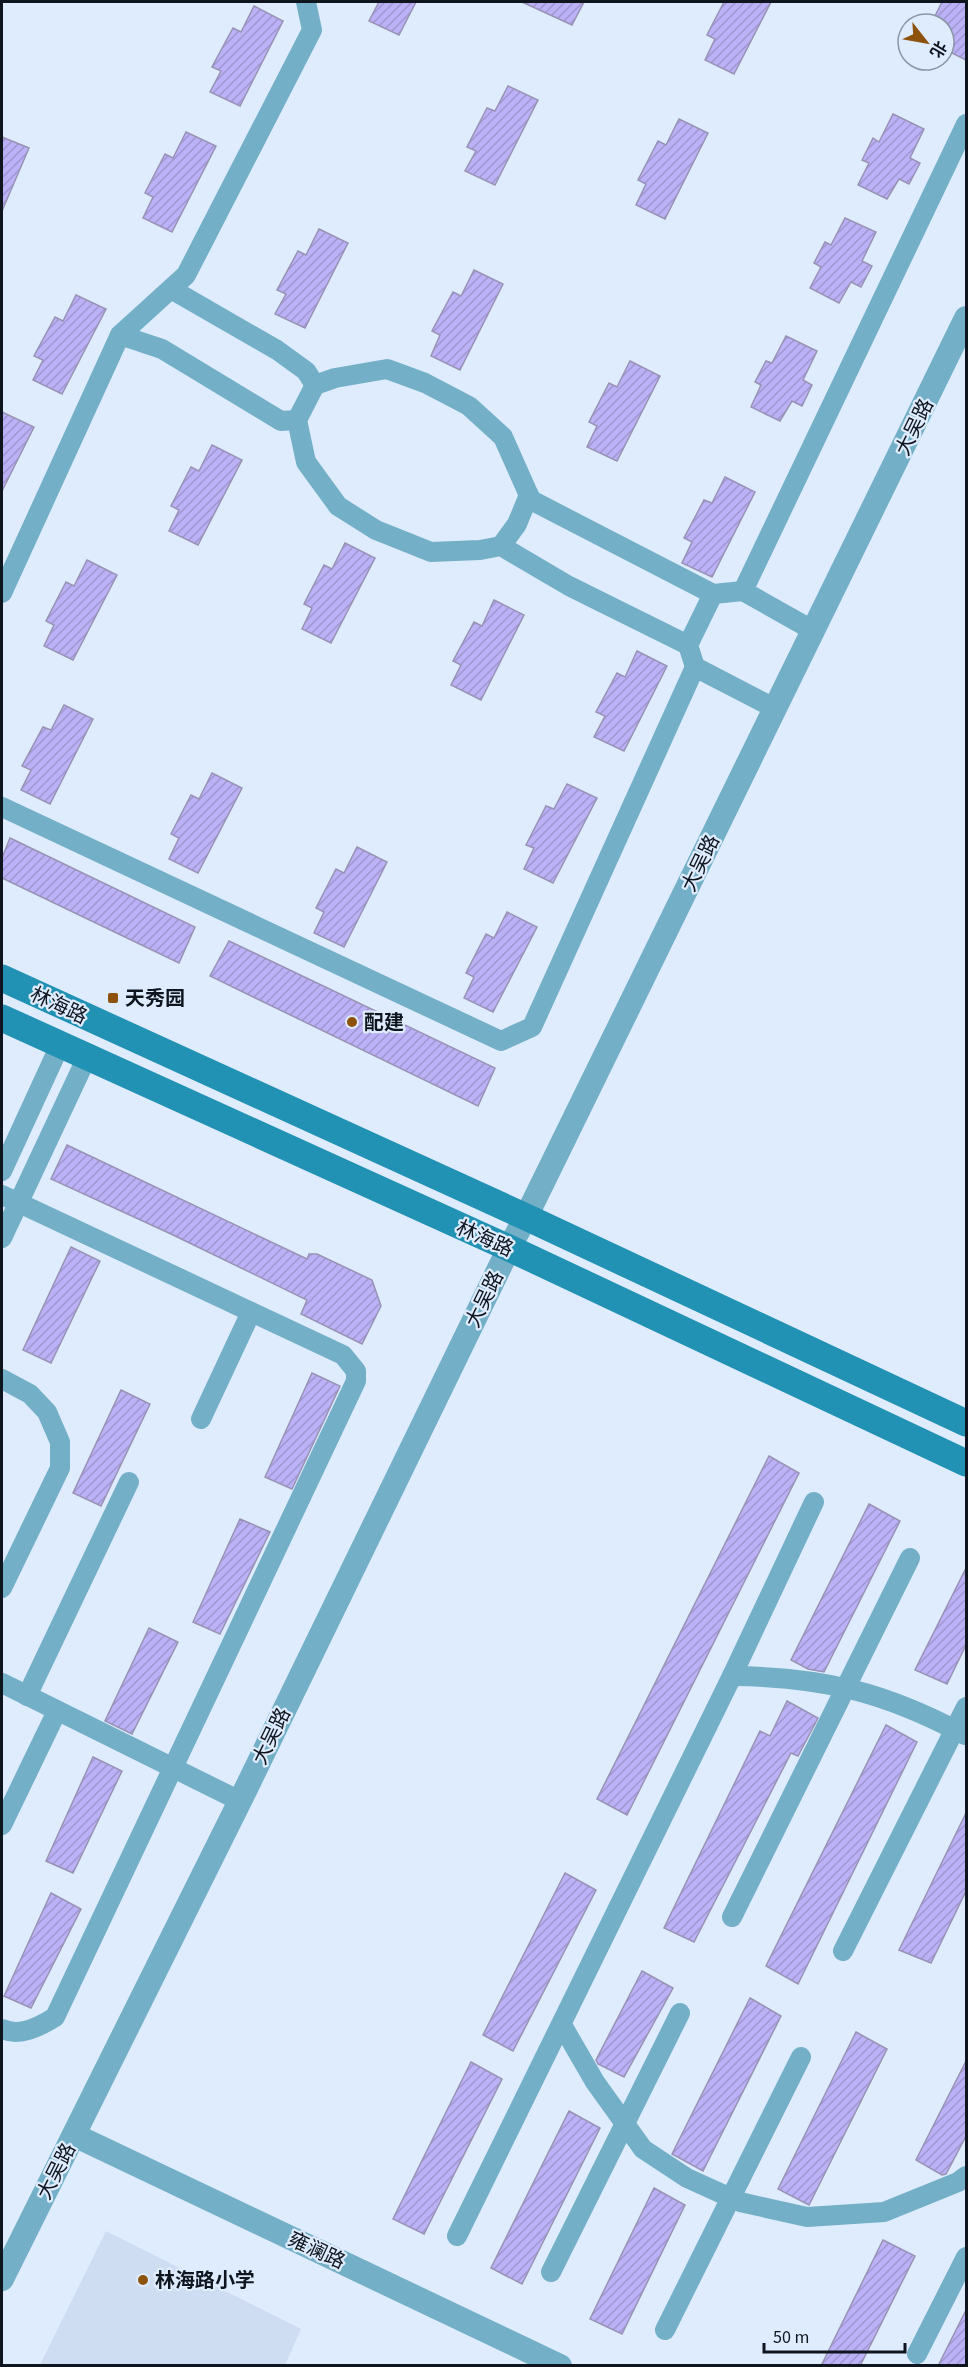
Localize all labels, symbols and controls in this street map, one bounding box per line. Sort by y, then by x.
north arrow [896,12,956,72]
text: 北 [924,37,952,62]
street label: 大吴路 [889,394,941,461]
street label: 大吴路 [675,830,727,897]
street label: 林海路 [25,981,92,1031]
place label: 天秀园 [125,985,185,1013]
marker: 天秀园 [106,991,120,1005]
place label: 配建 [364,1009,404,1037]
marker: 配建 [345,1015,359,1029]
street label: 林海路 [451,1214,518,1264]
street label: 大吴路 [459,1266,511,1333]
street label: 大吴路 [246,1703,298,1770]
street label: 大吴路 [31,2138,83,2205]
street label: 雍澜路 [283,2226,350,2276]
place label: 林海路小学 [155,2267,255,2295]
marker: 林海路小学 [136,2273,150,2287]
scale bar [764,2316,905,2354]
text: 50 m [773,2325,809,2350]

